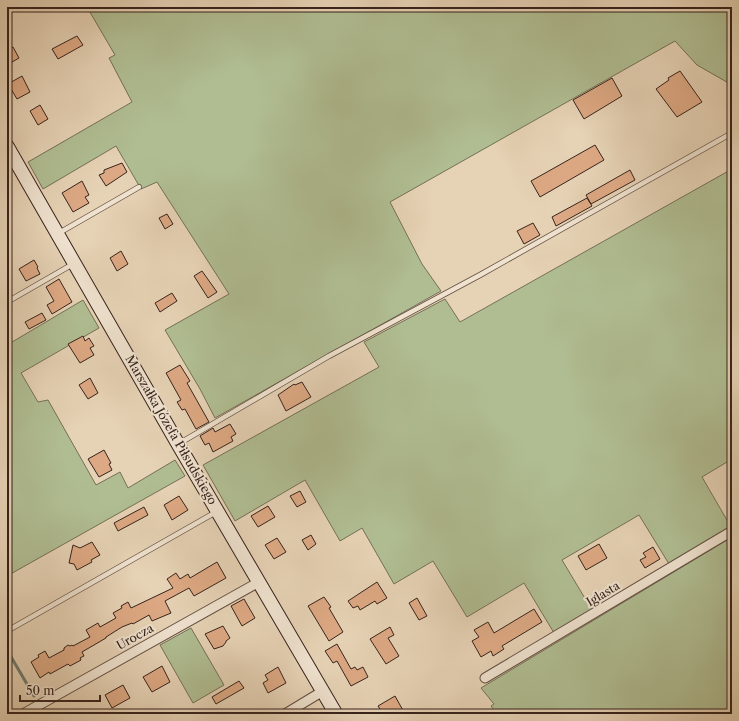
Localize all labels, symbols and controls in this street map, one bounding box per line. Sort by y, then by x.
street label: Marszałka Józefa Piłsudskiego [122,352,220,507]
street label: Iglasta [583,577,623,609]
street label: Urocza [114,620,156,653]
scale bar [20,677,100,703]
text: 50 m [26,683,55,698]

